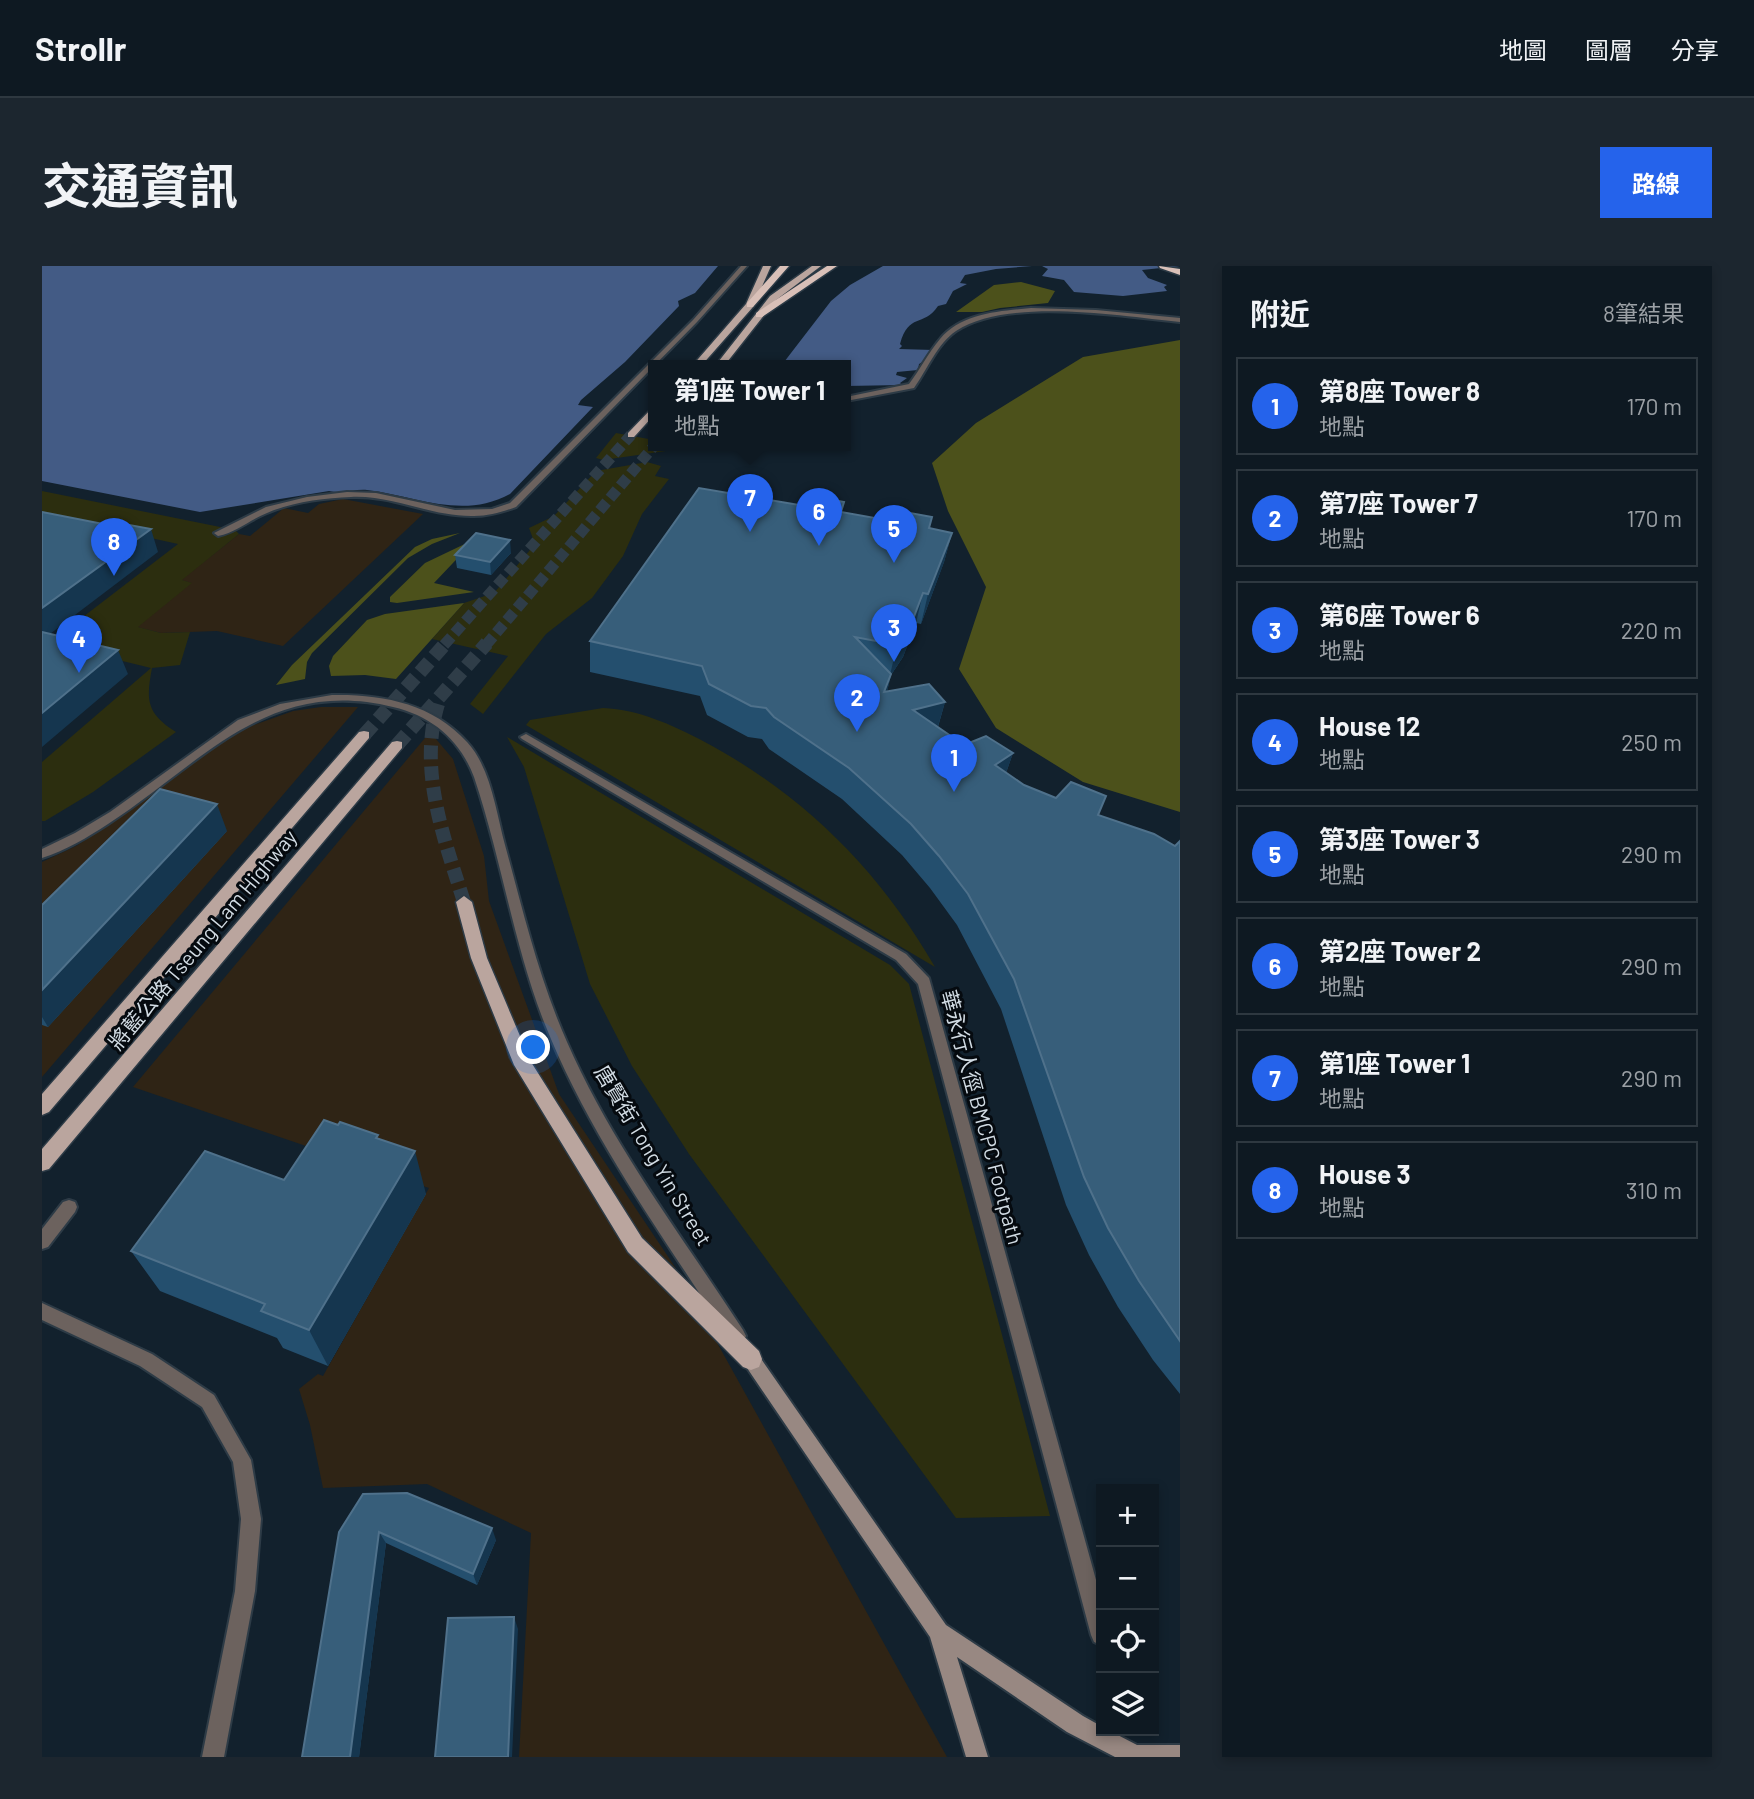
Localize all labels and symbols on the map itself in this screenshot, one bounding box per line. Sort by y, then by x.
pin: 7 [727,474,773,532]
pin: 6 [796,488,842,546]
pin: 5 [871,505,917,563]
pin: 8 [91,518,137,576]
pin: 3 [871,604,917,662]
pin: 4 [56,615,102,673]
pin: 2 [834,674,880,732]
pin: 1 [931,734,977,792]
street label: 將藍公路 Tseung Lam Highway [103,824,302,1054]
street label: 華永行人徑 BMCPC Footpath [937,987,1029,1247]
your location [516,1030,550,1064]
street label: 唐賢街 Tong Yin Street [590,1060,718,1250]

